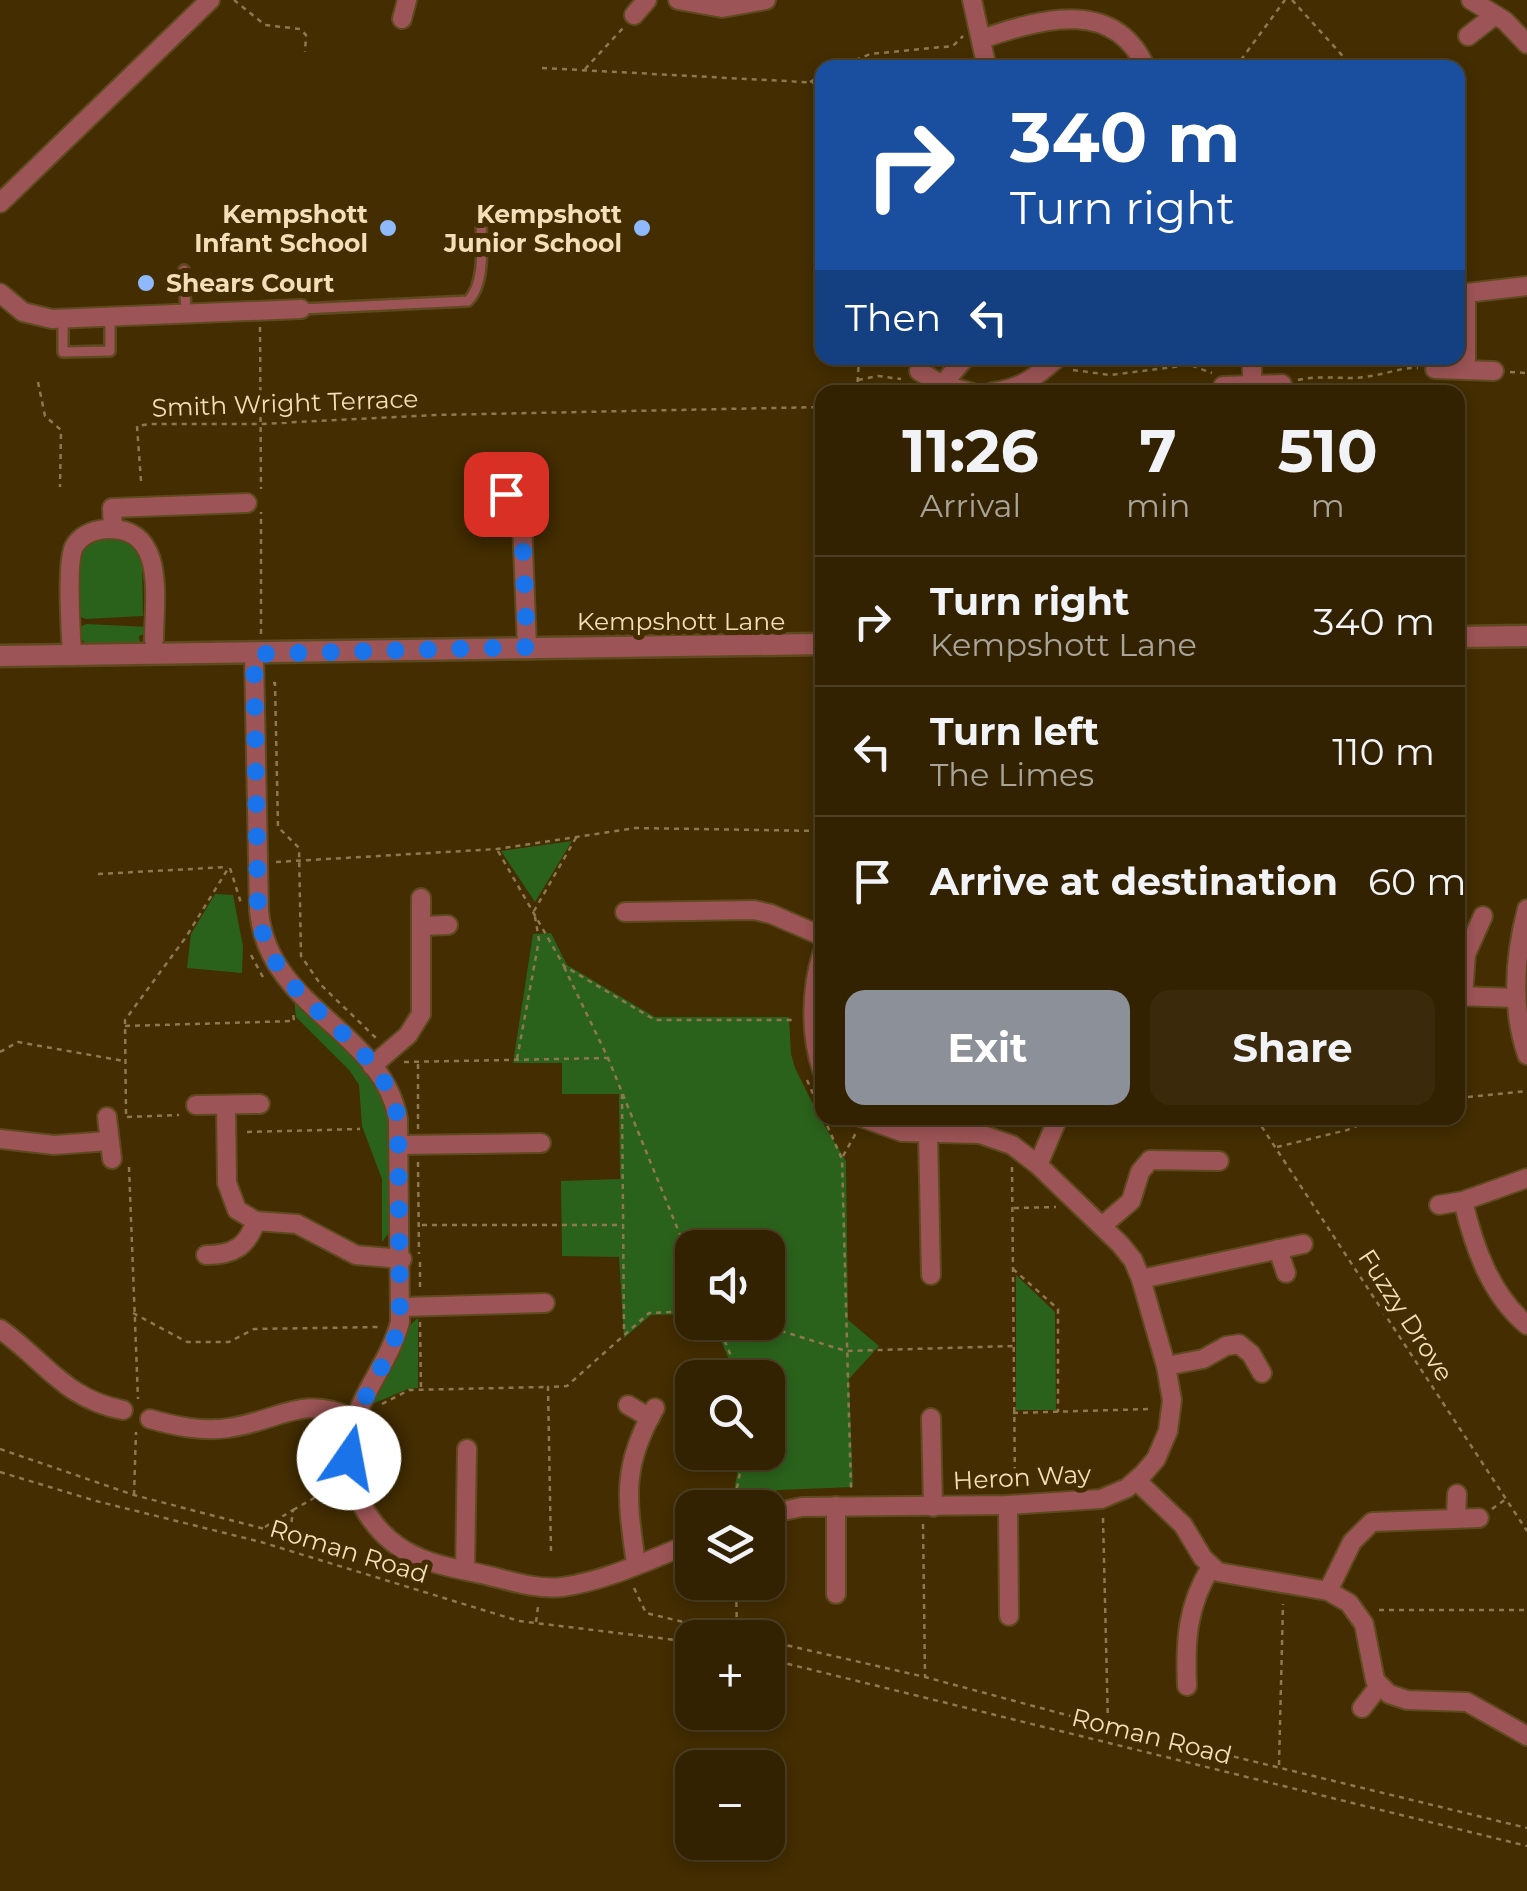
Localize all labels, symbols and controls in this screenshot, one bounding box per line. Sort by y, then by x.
text: 340 m [1010,94,1240,180]
icon: right [845,100,975,230]
text: Turn right [1010,180,1235,235]
place label: Kempshott Infant School [194,199,368,258]
place label: Kempshott Junior School [443,199,622,258]
marker: Kempshott Infant School [377,217,399,239]
marker: Kempshott Junior School [631,217,653,239]
place label: Shears Court [166,268,335,298]
marker: Shears Court [135,272,157,294]
icon: left [961,290,1016,345]
text: Then [845,294,941,341]
street label: Smith Wright Terrace [151,383,419,423]
text: 11:26 [902,414,1039,487]
text: 7 [1140,414,1177,487]
text: 510 [1278,414,1378,487]
pin [464,452,549,537]
icon: arrive [479,467,534,522]
text: Arrival [920,486,1021,525]
text: min [1126,486,1190,525]
text: m [1311,486,1345,525]
text: Turn right [930,578,1129,625]
icon: right [845,594,900,649]
text: 340 m [1313,598,1435,645]
street label: Kempshott Lane [577,606,785,636]
text: Kempshott Lane [930,625,1197,664]
text: Turn left [930,708,1099,755]
icon: left [845,724,900,779]
text: 110 m [1332,728,1435,775]
text: The Limes [930,755,1094,794]
icon: arrive [845,854,900,909]
text: Arrive at destination [930,858,1338,905]
text: 60 m [1368,858,1466,905]
button: Exit [845,990,1130,1105]
button: Share [1150,990,1435,1105]
map controls [675,1230,785,1860]
button: sound [675,1230,785,1340]
street label: Fuzzy Drove [1352,1243,1460,1387]
button: search [675,1360,785,1470]
position arrow [297,1406,401,1510]
street label: Heron Way [952,1458,1092,1496]
button: layers [675,1490,785,1600]
street label: Roman Road [266,1513,432,1589]
button: + [675,1620,785,1730]
street label: Roman Road [1069,1702,1235,1770]
button: − [675,1750,785,1860]

